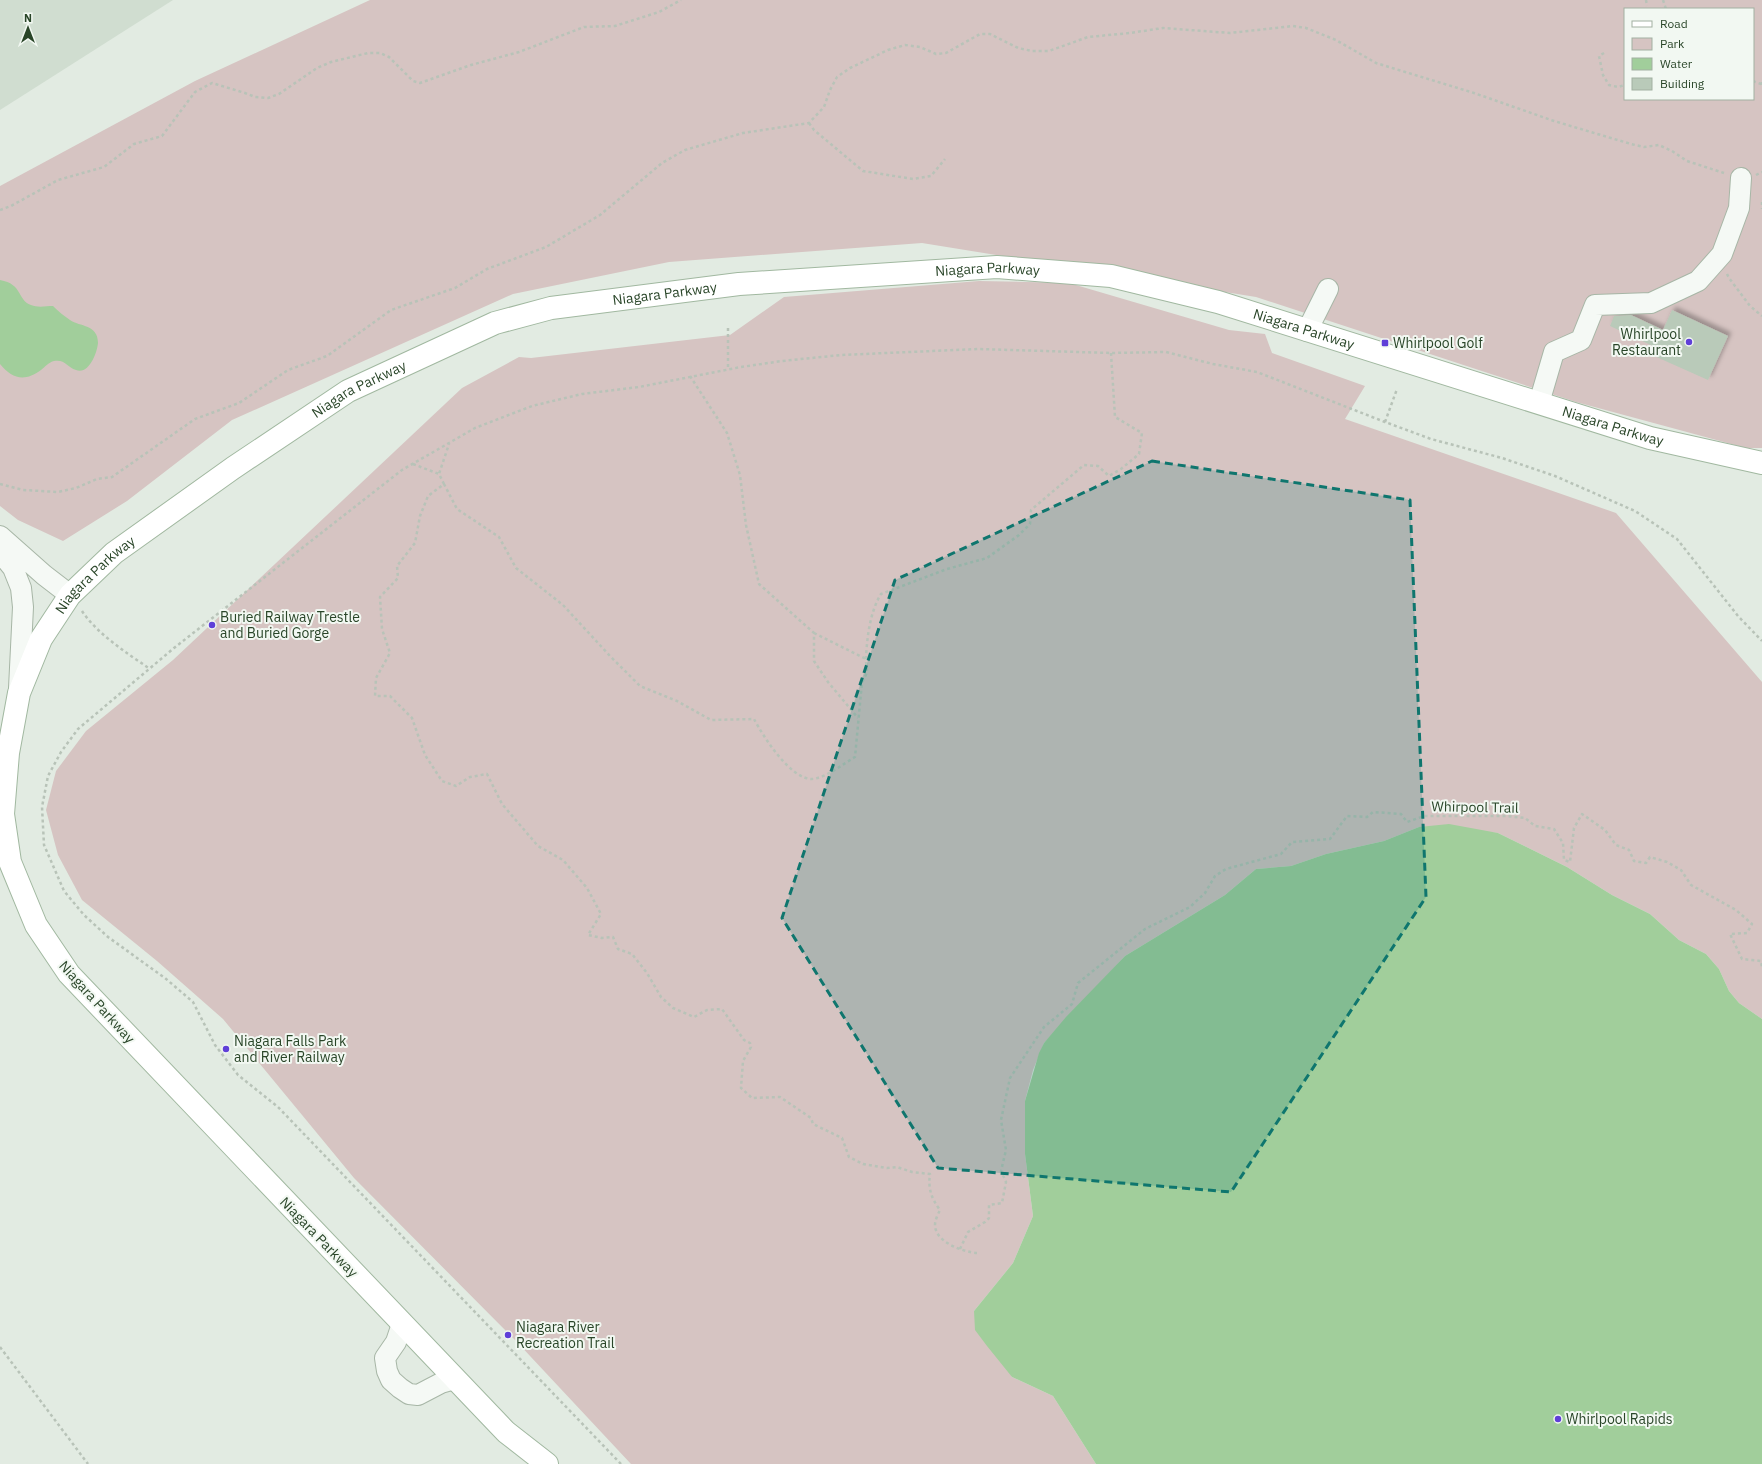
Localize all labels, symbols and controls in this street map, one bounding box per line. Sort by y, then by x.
north arrow [8,8,48,48]
legend [1624,8,1754,100]
text: N [24,11,32,25]
text: Road [1660,16,1688,31]
text: Park [1660,36,1685,51]
text: Water [1660,56,1693,71]
text: Building [1660,76,1705,91]
street label: Niagara Parkway [935,258,1041,280]
street label: Niagara Parkway [611,278,718,309]
street label: Niagara Parkway [1251,305,1357,353]
place label: Whirlpool Restaurant [1612,325,1681,359]
place label: Whirlpool Golf [1393,334,1483,352]
marker: Whirlpool Restaurant [1684,337,1694,347]
marker: Whirlpool Golf [1380,338,1390,348]
street label: Niagara Parkway [308,356,409,422]
street label: Niagara Parkway [1560,402,1665,450]
street label: Niagara Parkway [51,532,139,617]
place label: Buried Railway Trestle and Buried Gorge [220,608,360,642]
marker: Buried Railway Trestle and Buried Gorge [207,620,217,630]
street label: Whirpool Trail [1431,797,1519,817]
street label: Niagara Parkway [55,957,139,1047]
place label: Niagara Falls Park and River Railway [234,1032,347,1066]
marker: Niagara Falls Park and River Railway [221,1044,231,1054]
street label: Niagara Parkway [276,1193,362,1281]
place label: Niagara River Recreation Trail [516,1318,615,1352]
marker: Niagara River Recreation Trail [503,1330,513,1340]
place label: Whirlpool Rapids [1566,1410,1673,1428]
marker: Whirlpool Rapids [1553,1414,1563,1424]

